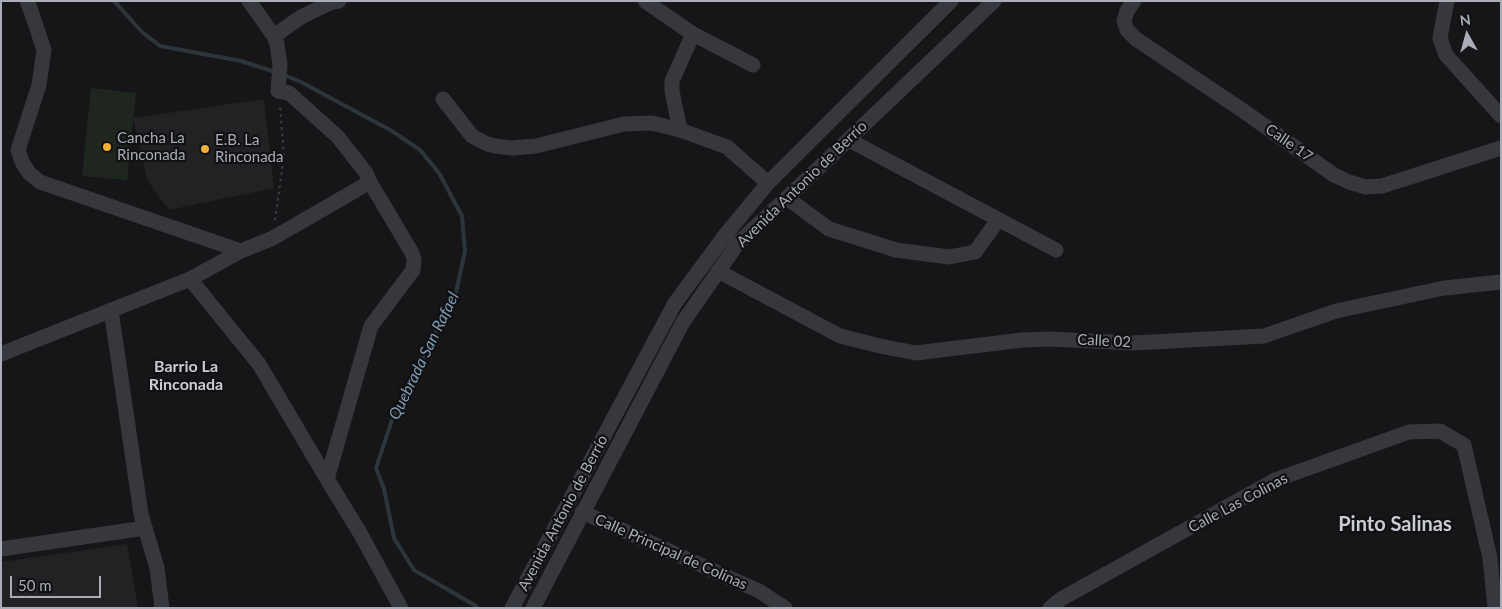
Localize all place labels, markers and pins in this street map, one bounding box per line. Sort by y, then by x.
place label: Cancha La Rinconada [117,129,185,164]
place label: E.B. La Rinconada [215,131,283,166]
marker: Cancha La Rinconada [101,141,113,153]
marker: E.B. La Rinconada [199,143,211,155]

